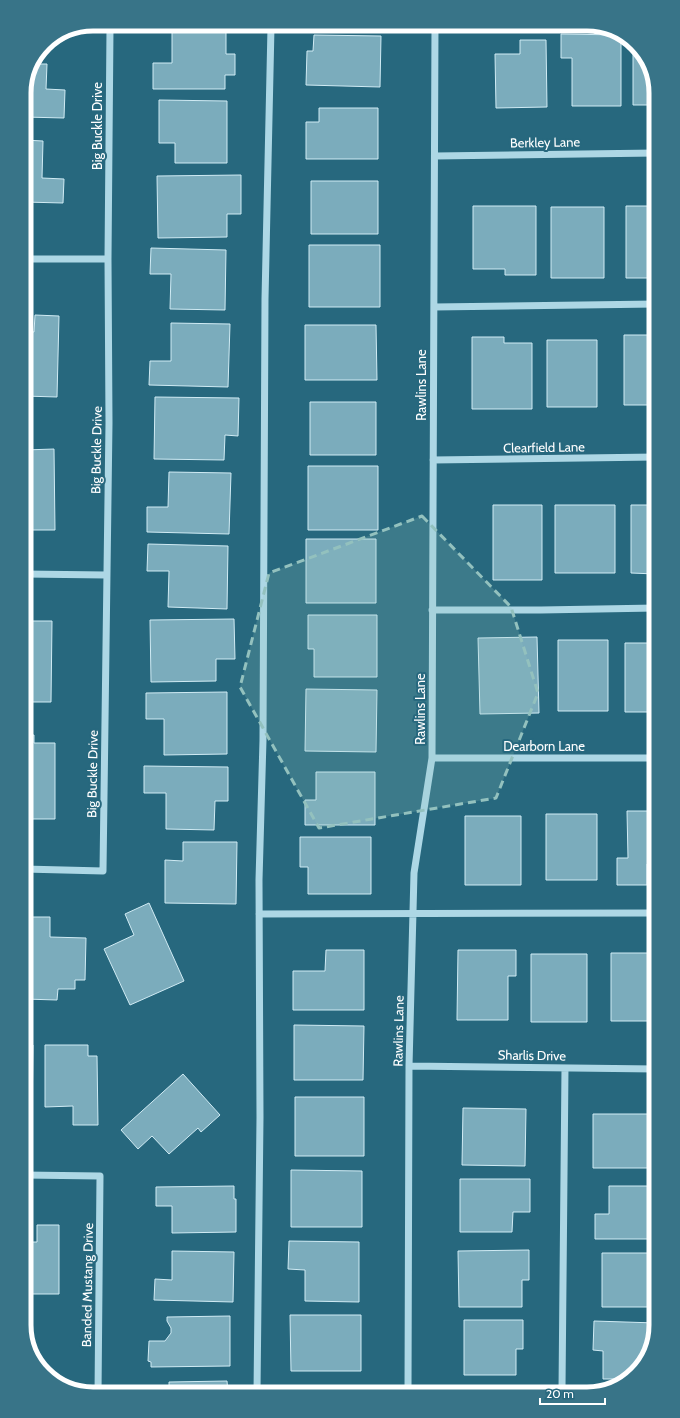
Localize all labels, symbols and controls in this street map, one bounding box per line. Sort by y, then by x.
street label: Big Buckle Drive [89,82,105,170]
street label: Berkley Lane [510,133,581,151]
street label: Rawlins Lane [413,349,429,421]
street label: Big Buckle Drive [87,406,105,494]
street label: Clearfield Lane [503,438,585,456]
street label: Rawlins Lane [412,673,428,745]
street label: Big Buckle Drive [83,730,101,818]
street label: Dearborn Lane [503,738,585,754]
street label: Rawlins Lane [389,995,407,1067]
street label: Sharlis Drive [498,1046,567,1064]
street label: Banded Mustang Drive [78,1222,96,1347]
scale bar [540,1380,605,1406]
text: 20 m [546,1386,574,1401]

